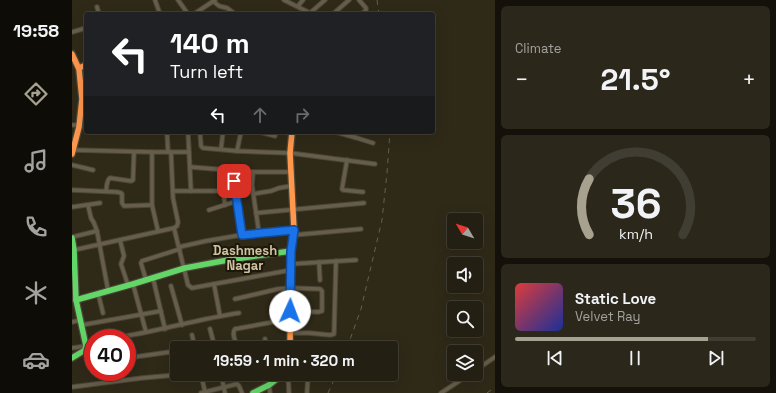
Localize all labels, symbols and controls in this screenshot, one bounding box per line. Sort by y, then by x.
text: 19:58 [13,19,59,42]
text: 140 m [170,25,250,61]
icon: left [104,28,156,80]
text: Climate [515,40,561,57]
text: Turn left [170,60,243,83]
text: 21.5° [600,60,671,99]
text: − [515,65,529,93]
text: + [742,65,756,93]
icon: directions [22,80,50,108]
icon: left [207,104,229,126]
icon: ahead [249,104,271,126]
icon: right [291,104,313,126]
icon: music [22,147,50,175]
pin [217,164,251,198]
icon: arrive [223,170,245,192]
text: 36 [610,176,661,229]
icon: phone [22,213,50,241]
north arrow [447,213,483,249]
map controls [447,213,483,381]
text: km/h [618,224,653,242]
district label: Dashmesh Nagar [213,242,277,274]
button: sound [447,257,483,293]
icon: climate [22,279,50,307]
text: Static Love [575,289,656,308]
position arrow [269,290,311,332]
button: search [447,301,483,337]
text: Velvet Ray [575,308,640,325]
speed limit sign: 40 [84,329,136,381]
button: layers [447,345,483,381]
icon: car [22,346,50,374]
icon: previous [544,347,566,369]
icon: pause [624,347,646,369]
icon: next [705,347,727,369]
text: 19:59 · 1 min · 320 m [213,351,355,370]

